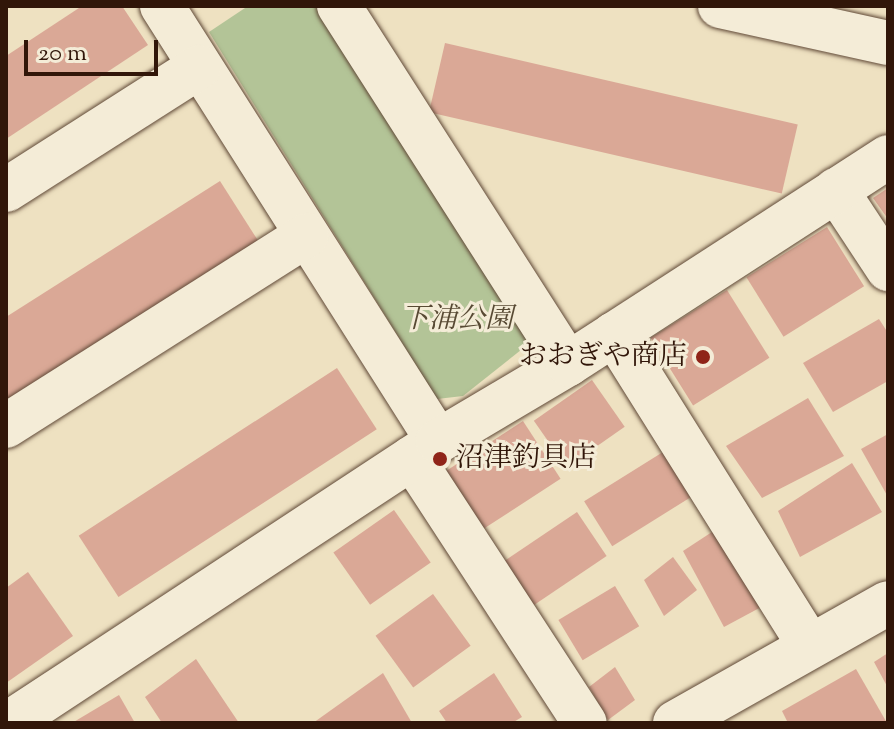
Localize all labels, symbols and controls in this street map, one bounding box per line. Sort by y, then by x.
scale bar [28,24,162,74]
text: 20 m [38,37,87,71]
park label: 下浦公園 [401,303,513,337]
place label: おおぎや商店 [519,340,687,374]
marker: おおぎや商店 [694,348,712,366]
place label: 沼津釣具店 [456,442,596,476]
marker: 沼津釣具店 [431,450,449,468]

